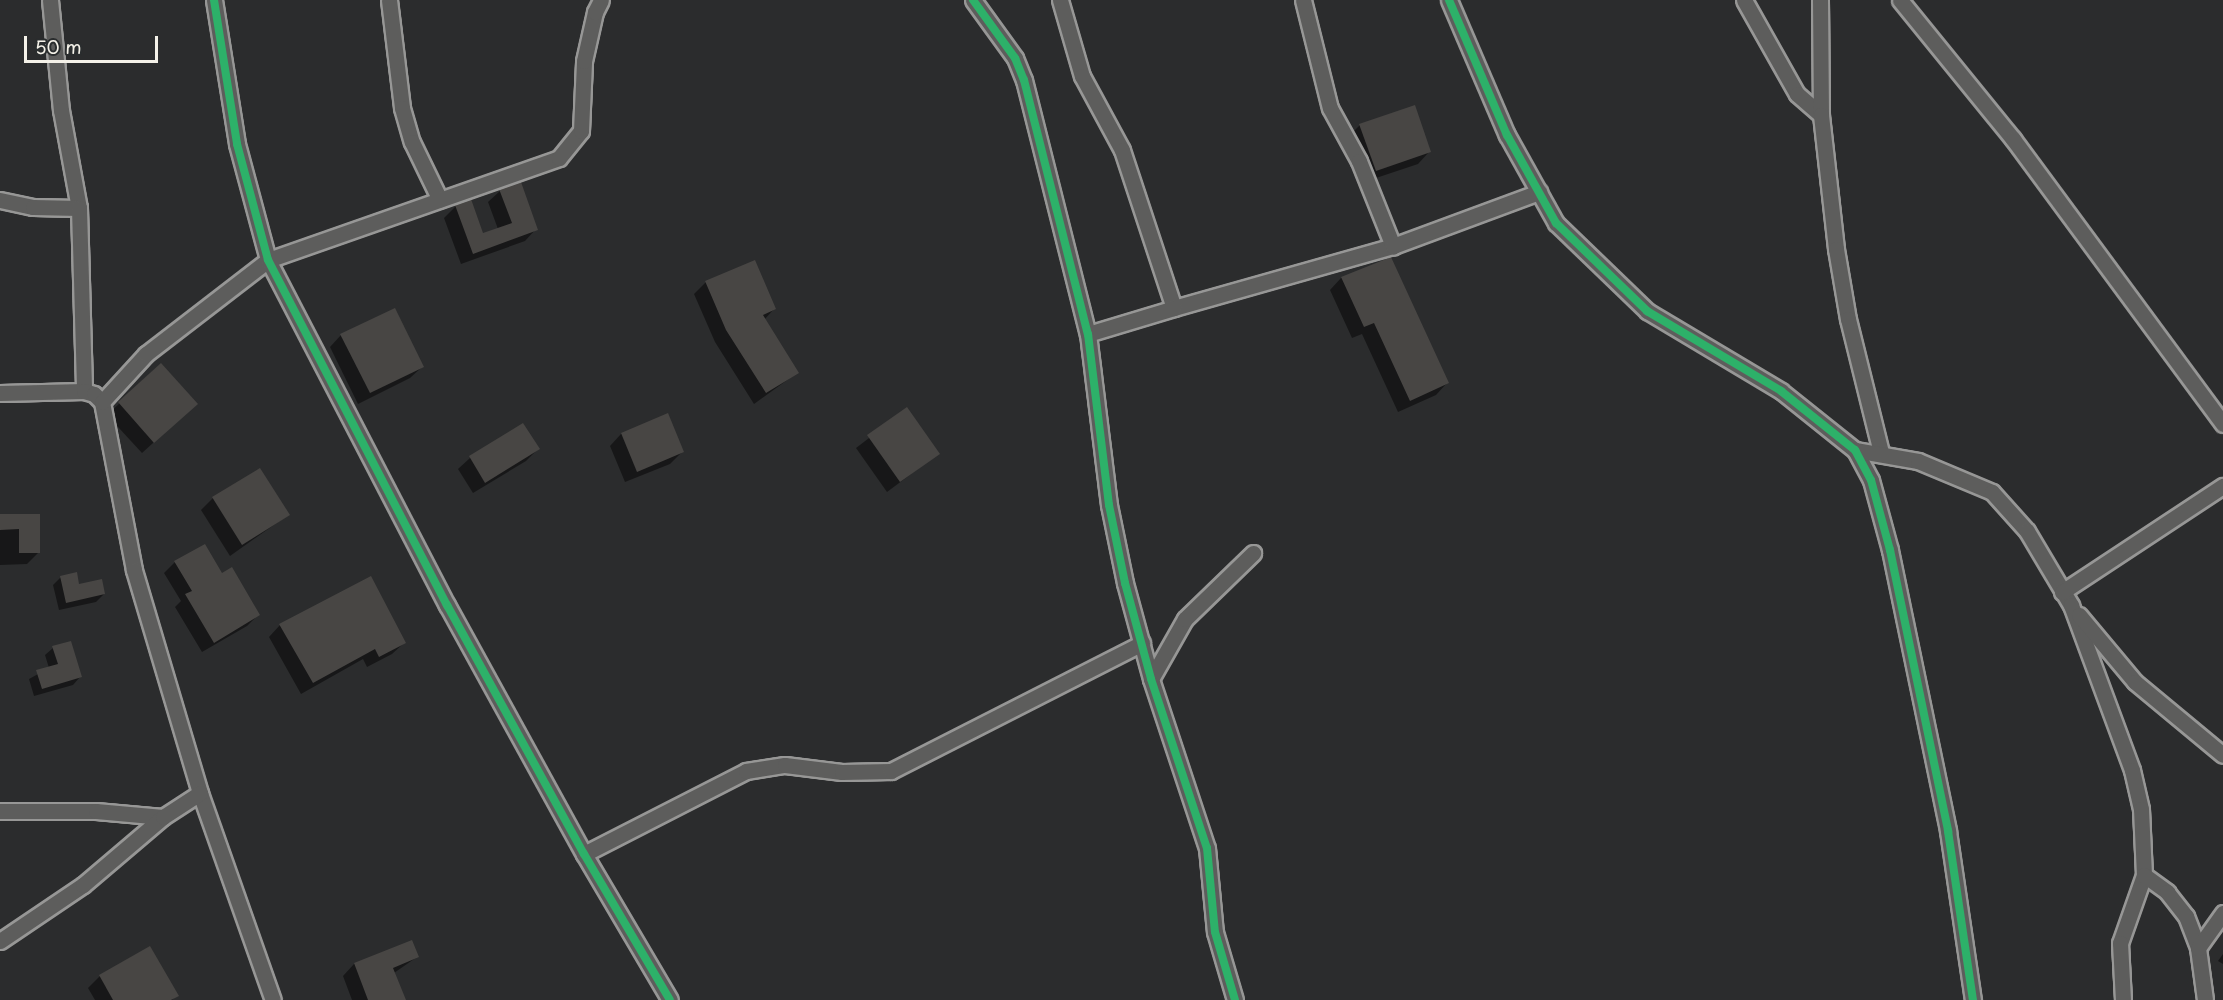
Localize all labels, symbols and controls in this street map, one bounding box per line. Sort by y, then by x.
scale bar [27,24,160,62]
text: 50 m [35,33,82,60]

